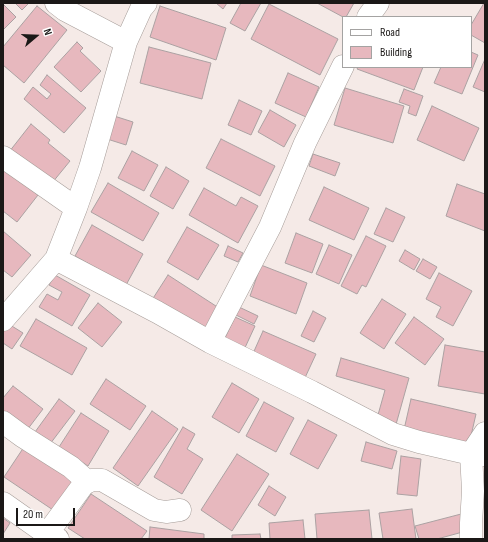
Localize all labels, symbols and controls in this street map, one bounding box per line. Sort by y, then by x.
north arrow [16,16,56,56]
legend [342,16,472,68]
text: Road [380,25,400,40]
text: N [41,27,55,37]
text: Building [380,45,412,60]
scale bar [18,500,77,526]
text: 20 m [23,507,43,522]

